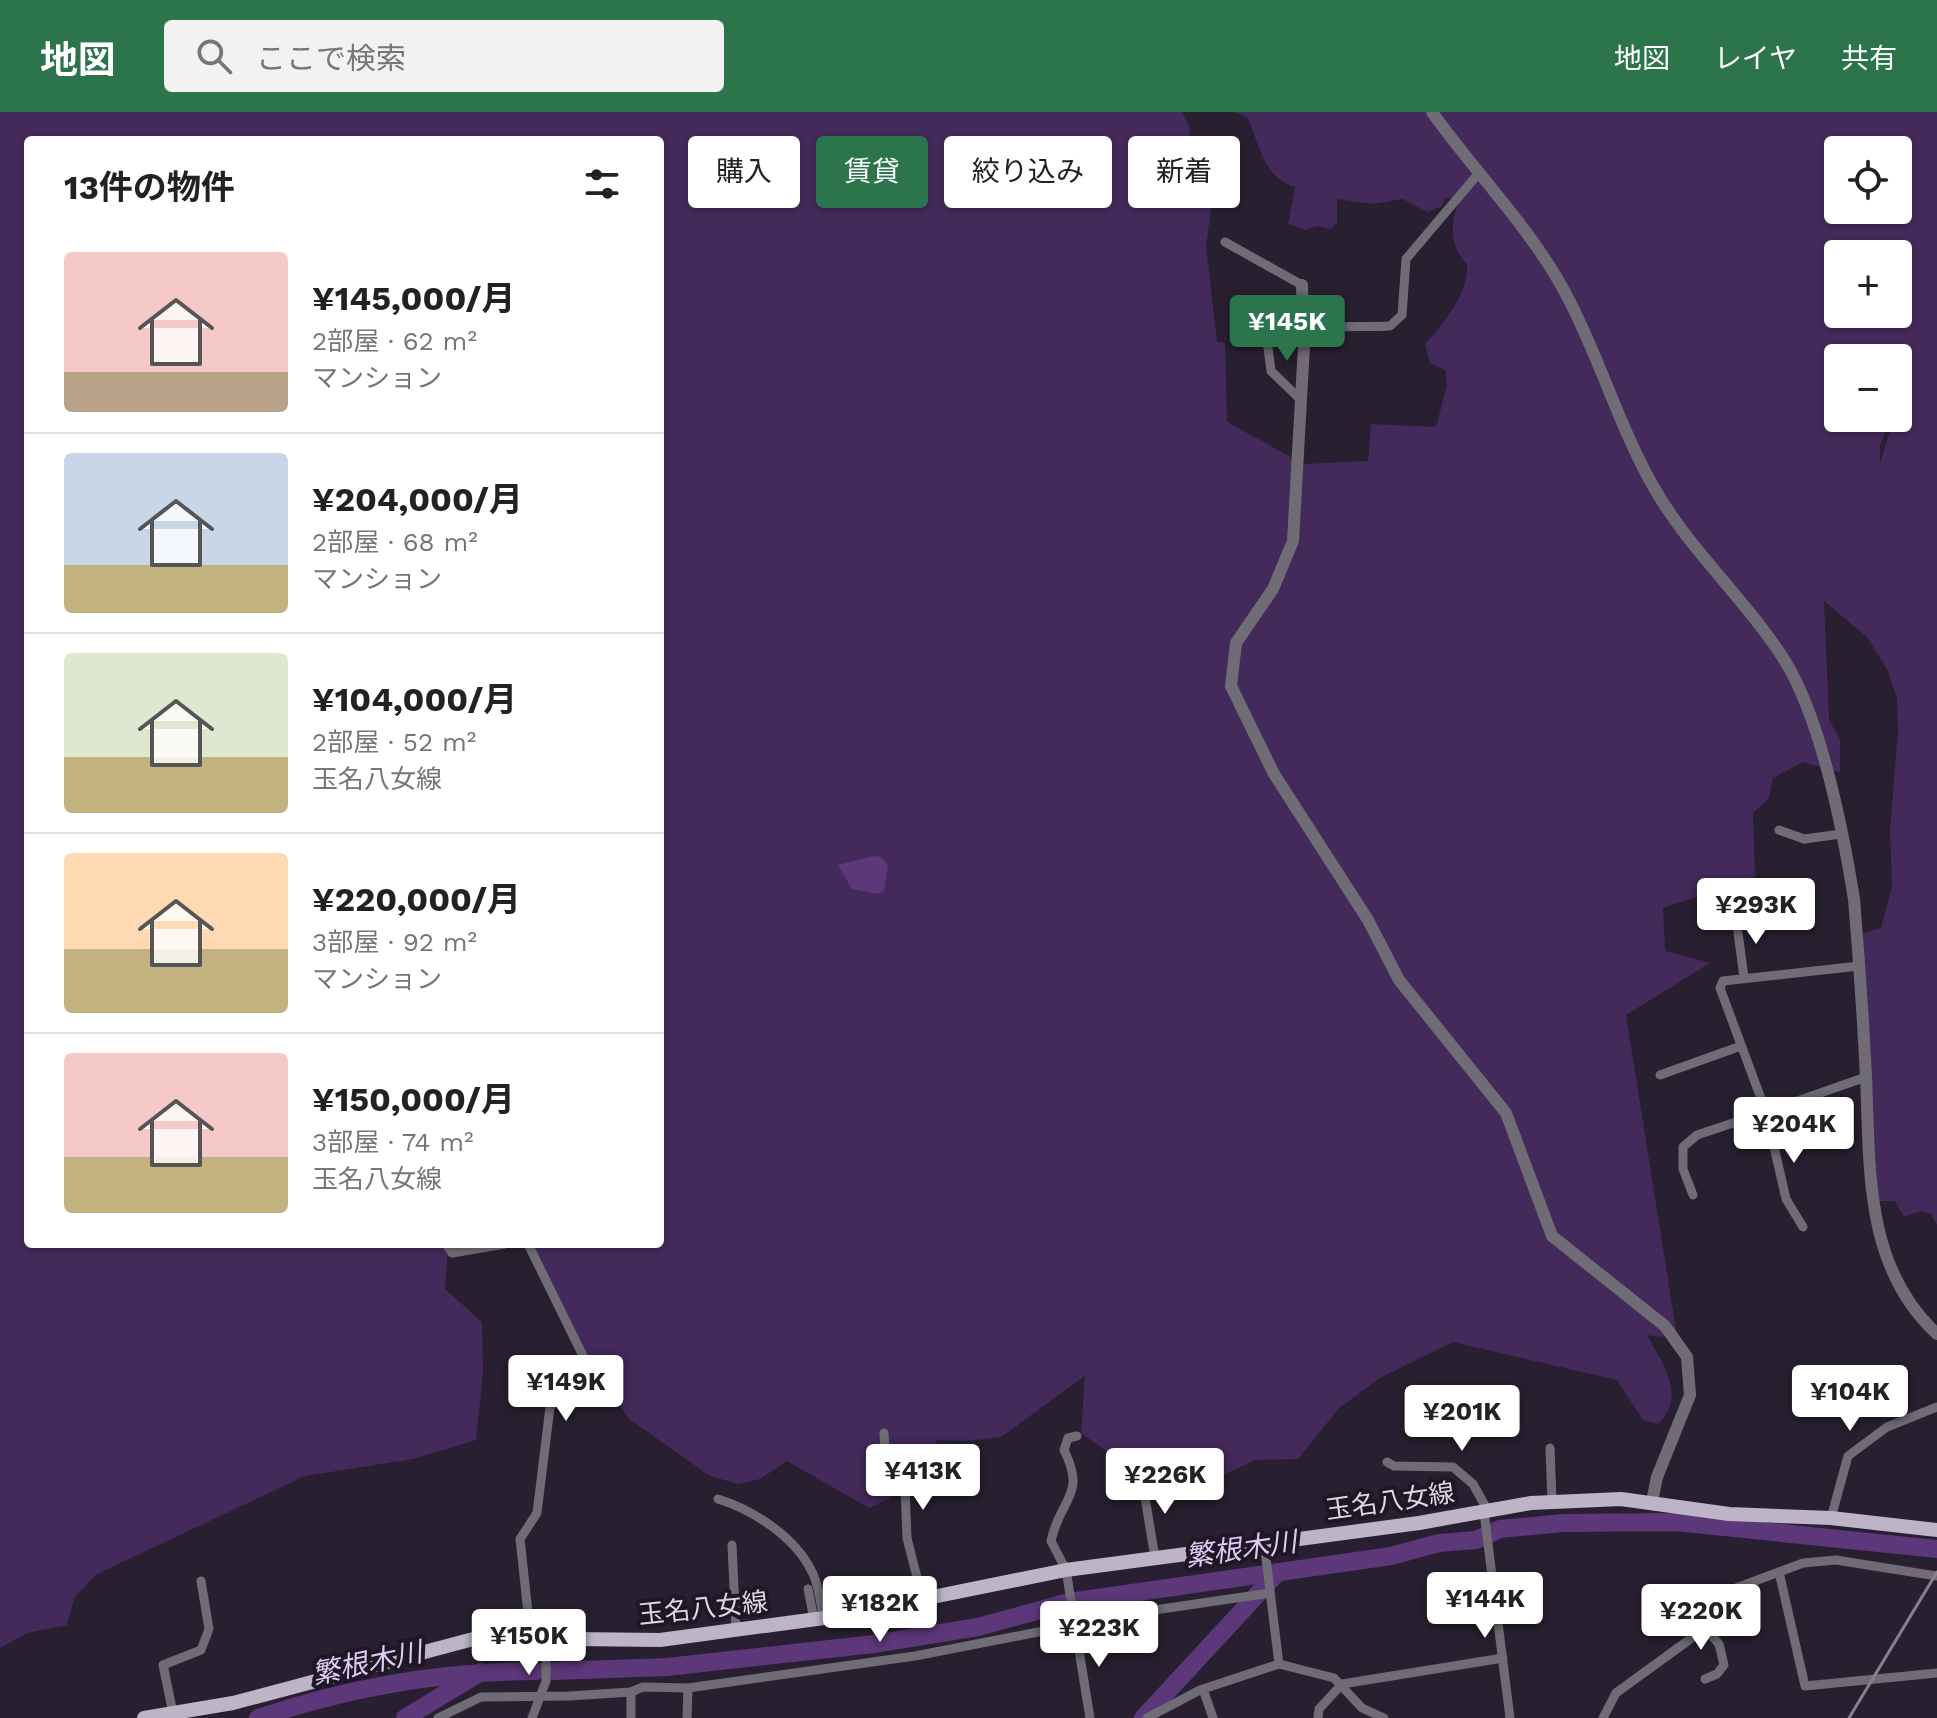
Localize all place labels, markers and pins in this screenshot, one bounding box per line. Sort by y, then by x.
pin: ¥145K [1231,295,1343,363]
pin: ¥293K [1700,878,1812,946]
pin: ¥204K [1738,1097,1850,1165]
pin: ¥149K [510,1355,622,1423]
pin: ¥104K [1794,1365,1906,1433]
pin: ¥201K [1406,1385,1518,1453]
pin: ¥413K [867,1444,979,1512]
pin: ¥226K [1109,1448,1221,1516]
pin: ¥144K [1429,1572,1541,1640]
pin: ¥182K [824,1576,936,1644]
pin: ¥220K [1645,1584,1757,1652]
pin: ¥223K [1043,1601,1155,1669]
pin: ¥150K [473,1609,585,1677]

